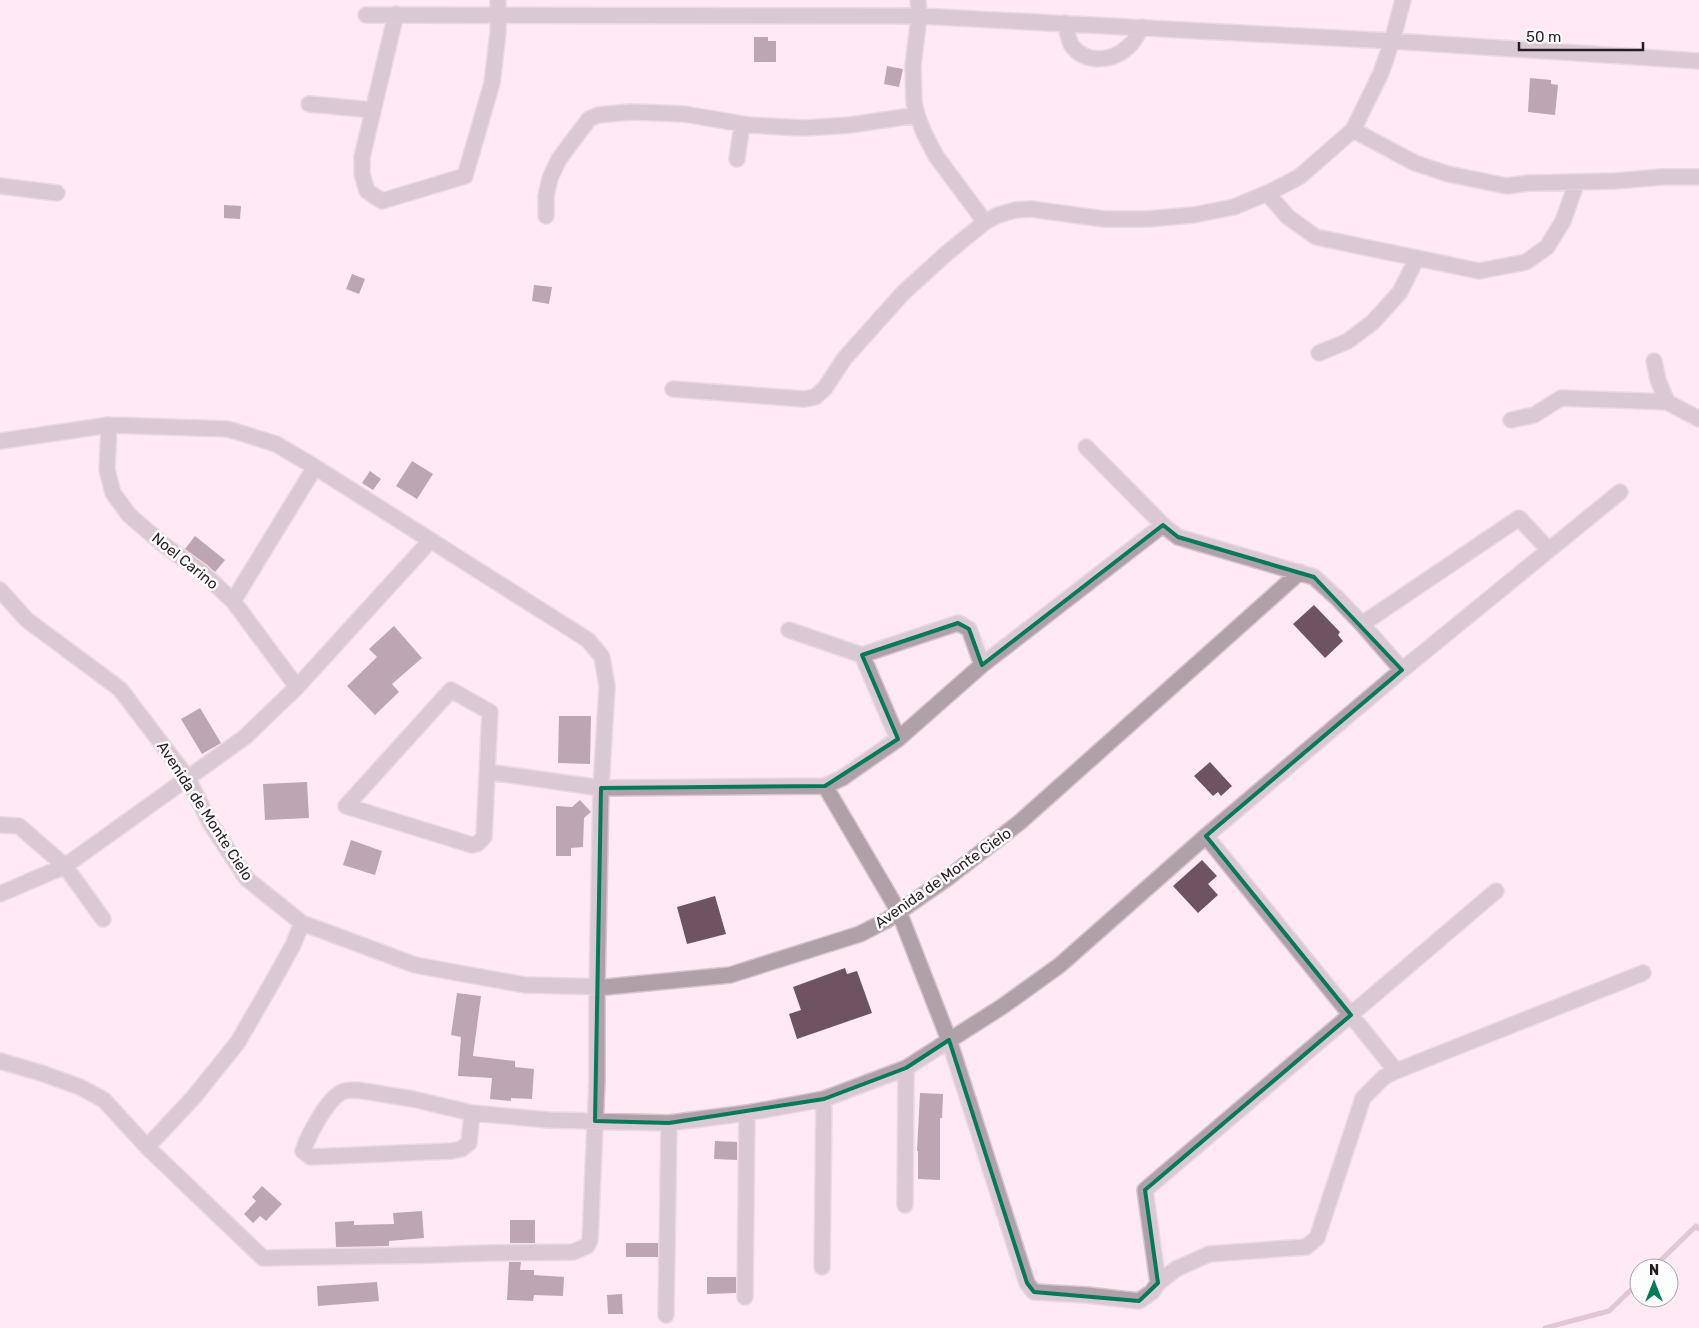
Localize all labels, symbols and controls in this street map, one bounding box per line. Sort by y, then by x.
scale bar [1519,20,1643,52]
text: 50 m [1526,28,1561,46]
street label: Noel Carino [148,529,222,593]
street label: Avenida de Monte Cielo [153,738,257,884]
street label: Avenida de Monte Cielo [871,824,1015,932]
north arrow [1629,1258,1679,1308]
text: N [1649,1262,1659,1279]

